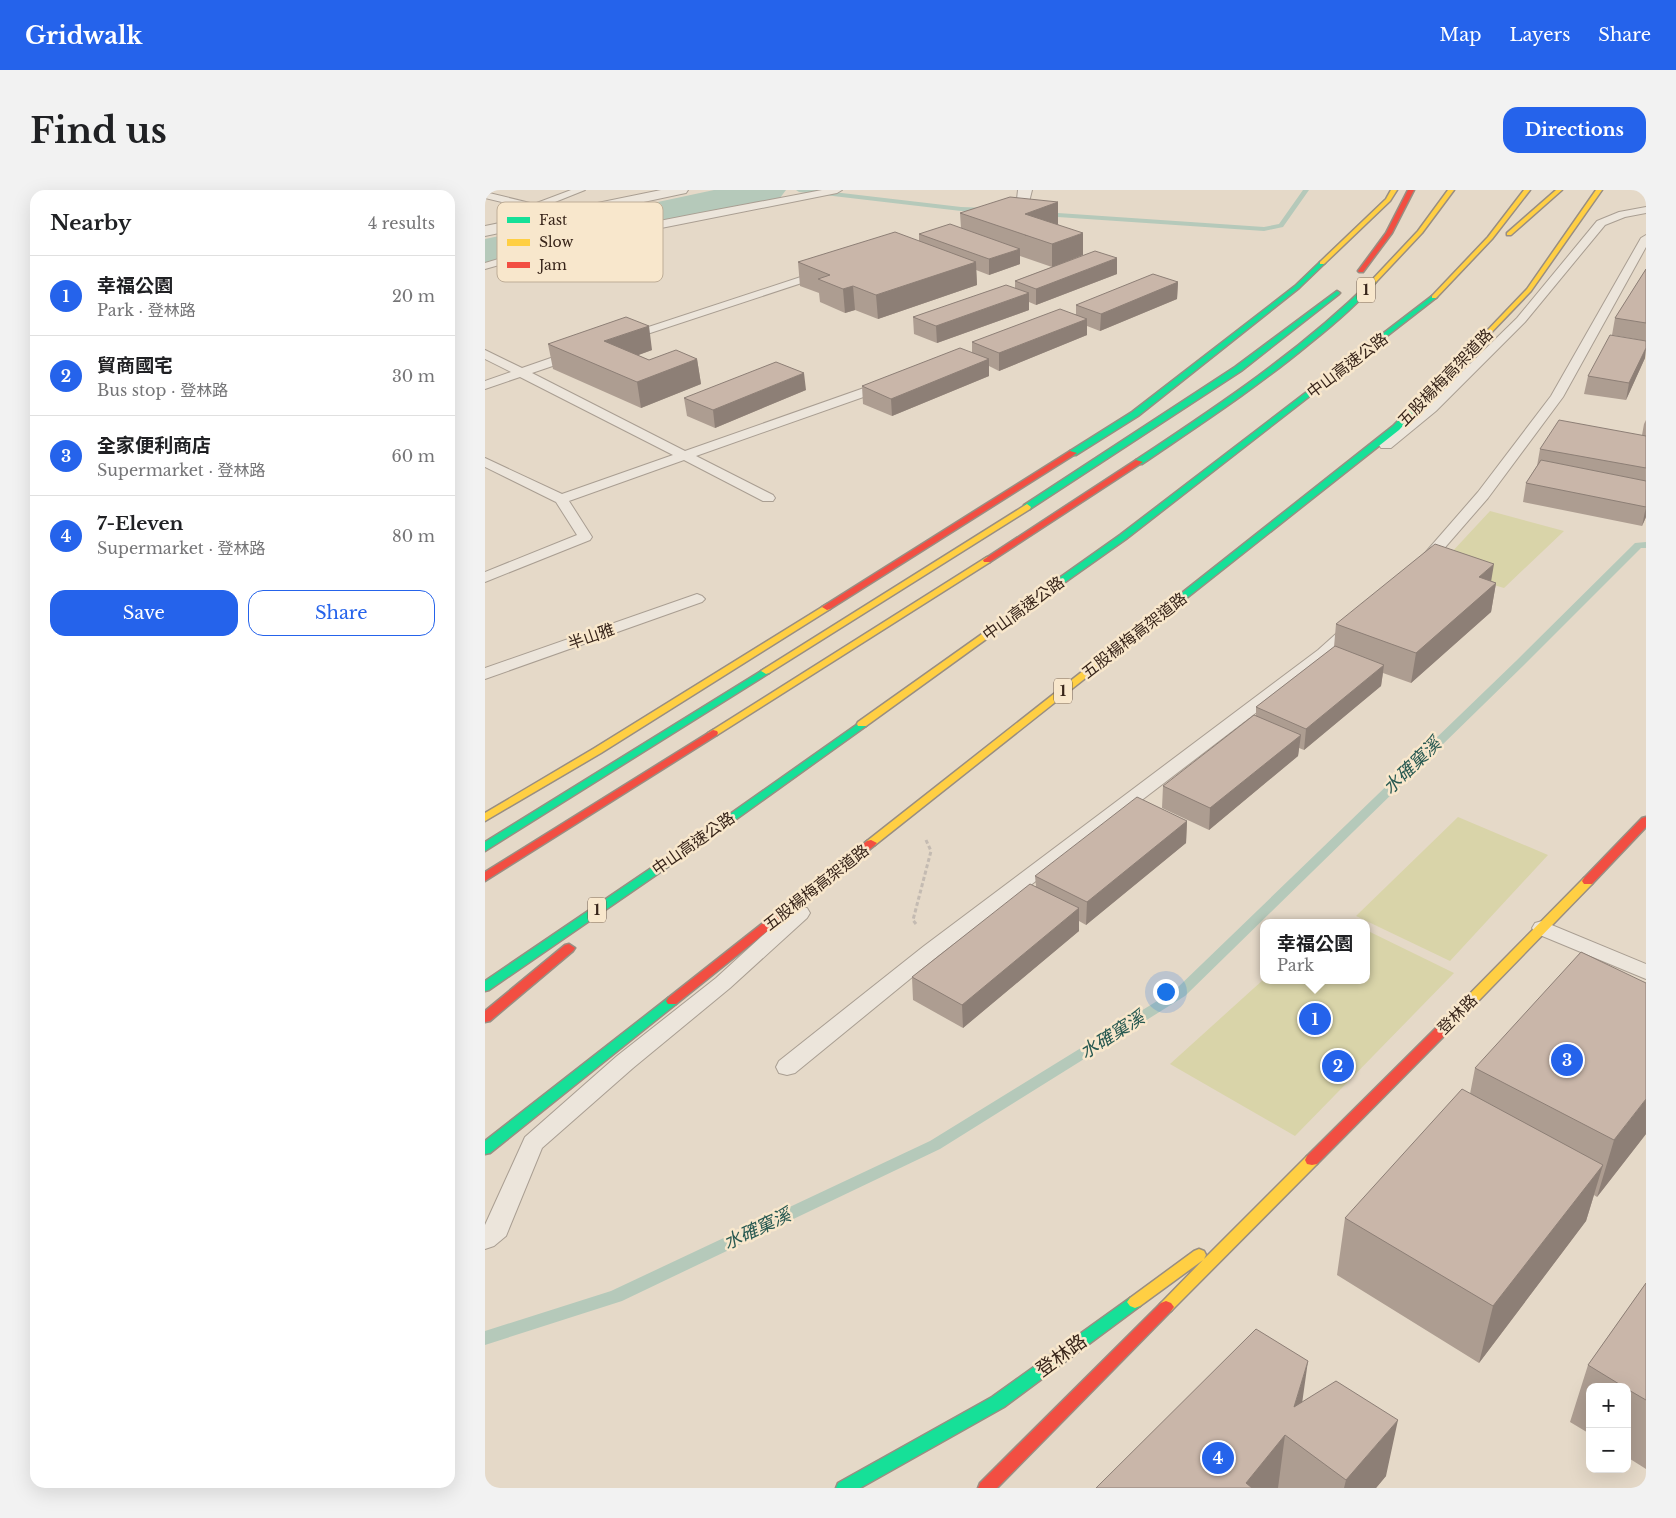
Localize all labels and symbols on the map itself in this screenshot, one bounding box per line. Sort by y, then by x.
legend [497,202,663,282]
text: Fast [539,211,568,229]
text: Slow [539,233,573,251]
text: Jam [537,256,567,274]
road number: 1 [1357,278,1375,302]
street label: 五股楊梅高架道路 [1393,324,1497,430]
street label: 中山高速公路 [1303,328,1391,402]
street label: 中山高速公路 [978,572,1068,644]
street label: 五股楊梅高架道路 [1077,588,1191,682]
street label: 半山雅 [565,619,617,653]
road number: 1 [1054,678,1072,704]
water label: 水確窠溪 [1378,731,1448,799]
street label: 中山高速公路 [648,807,738,879]
street label: 五股楊梅高架道路 [759,840,873,934]
road number: 1 [588,898,606,922]
your location [1153,979,1179,1005]
street label: 登林路 [1433,990,1481,1038]
pin: 1 [1299,1000,1331,1038]
water label: 水確窠溪 [1076,1005,1151,1063]
pin: 3 [1551,1041,1583,1079]
pin: 2 [1322,1047,1354,1085]
water label: 水確窠溪 [720,1203,797,1254]
street label: 登林路 [1031,1329,1091,1381]
pin: 4 [1202,1439,1234,1477]

